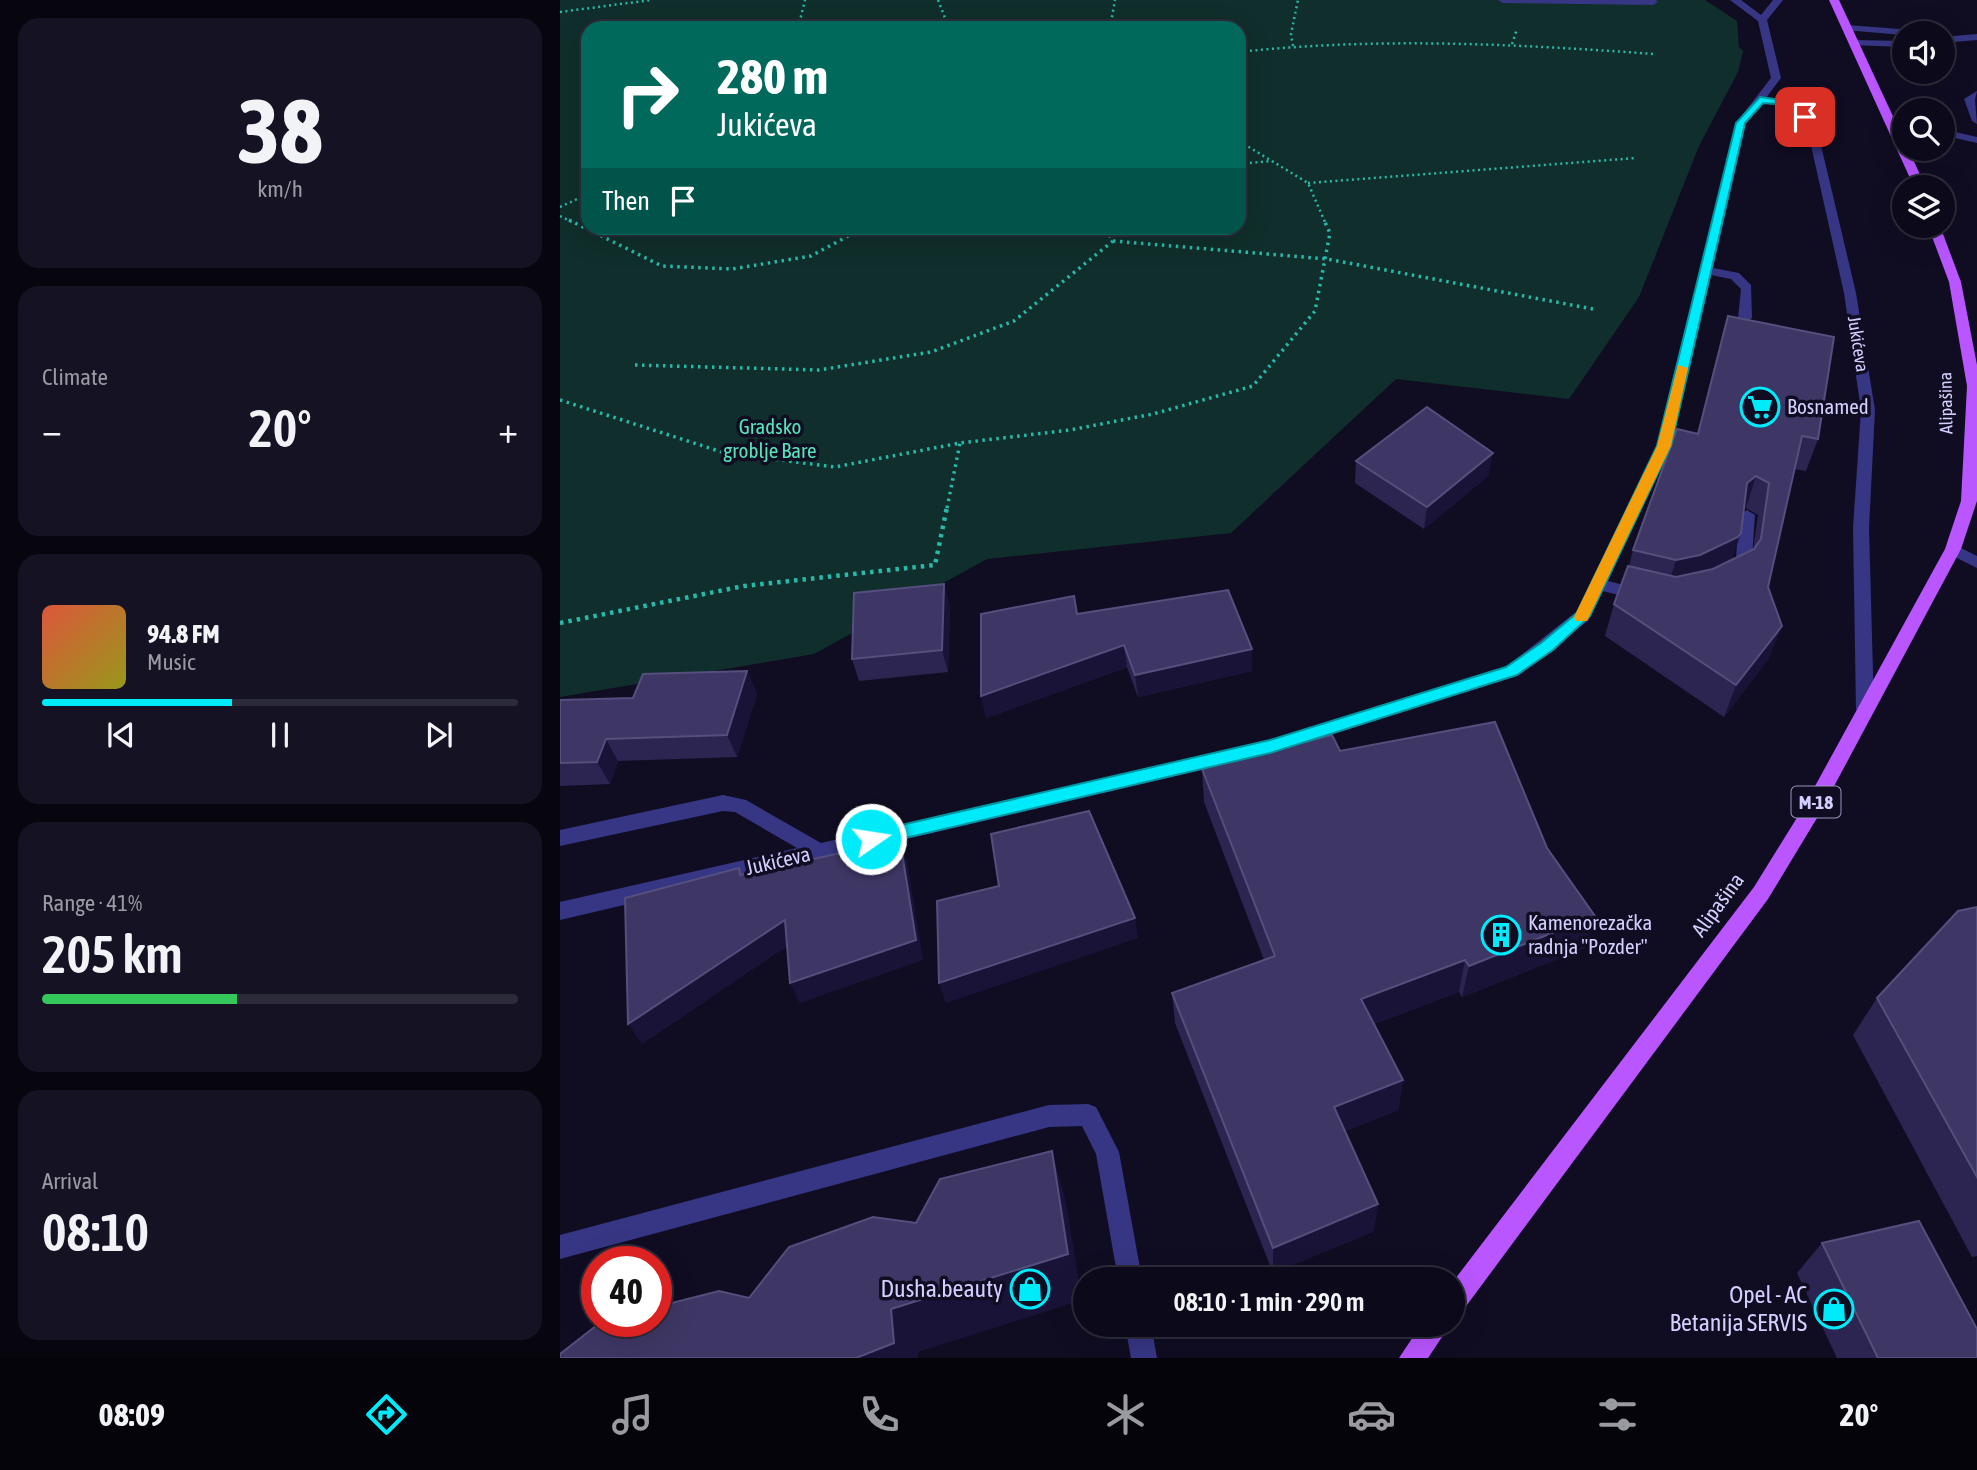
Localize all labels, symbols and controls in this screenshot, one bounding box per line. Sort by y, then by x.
map controls [1892,21,1955,238]
button: sound [1892,21,1955,84]
text: 280 m [717,48,828,104]
icon: right [602,49,693,140]
text: 38 [237,78,323,182]
pin [1775,87,1835,147]
icon: arrive [1786,98,1824,136]
button: search [1892,98,1955,161]
text: Jukićeva [717,106,817,143]
button: layers [1892,175,1955,238]
text: km/h [257,176,303,202]
icon: arrive [664,182,702,220]
text: Then [602,186,650,216]
street label: Jukićeva [1844,315,1873,373]
text: Climate [42,364,108,390]
street label: Alipašina [1934,372,1957,434]
supermarket icon: Bosnamed [1739,386,1781,428]
place label: Bosnamed [1787,394,1869,418]
text: 20° [248,398,312,458]
text: − [42,408,62,451]
text: + [498,408,518,451]
park label: Gradsko groblje Bare [723,414,817,462]
text: 94.8 FM [147,619,220,649]
text: Music [147,649,195,675]
icon: previous [102,716,140,754]
icon: pause [261,716,299,754]
icon: next [420,716,458,754]
road number: M-18 [1792,786,1840,818]
position arrow [834,802,908,876]
street label: Jukićeva [743,841,812,879]
street label: Alipašina [1686,868,1748,941]
text: Range · 41% [42,890,142,916]
place label: Kamenorezačka radnja "Pozder" [1528,910,1652,958]
building icon: Kamenorezačka radnja "Pozder" [1480,914,1522,956]
text: 205 km [42,924,183,984]
text: Arrival [42,1168,98,1194]
text: 08:10 [42,1202,149,1262]
speed limit sign: 40 [581,1246,672,1337]
shop icon: Dusha.beauty [1009,1268,1051,1310]
place label: Dusha.beauty [881,1275,1003,1302]
place label: Opel - AC Betanija SERVIS [1670,1281,1807,1336]
text: 08:10 · 1 min · 290 m [1174,1287,1364,1317]
shop icon: Opel - AC Betanija SERVIS [1813,1288,1855,1330]
icon: directions [362,1390,411,1439]
icon: music [608,1390,657,1439]
icon: phone [855,1390,904,1439]
icon: climate [1101,1390,1150,1439]
icon: car [1347,1390,1396,1439]
icon: filters [1593,1390,1642,1439]
text: 08:09 [99,1396,165,1433]
text: 20° [1839,1396,1878,1433]

